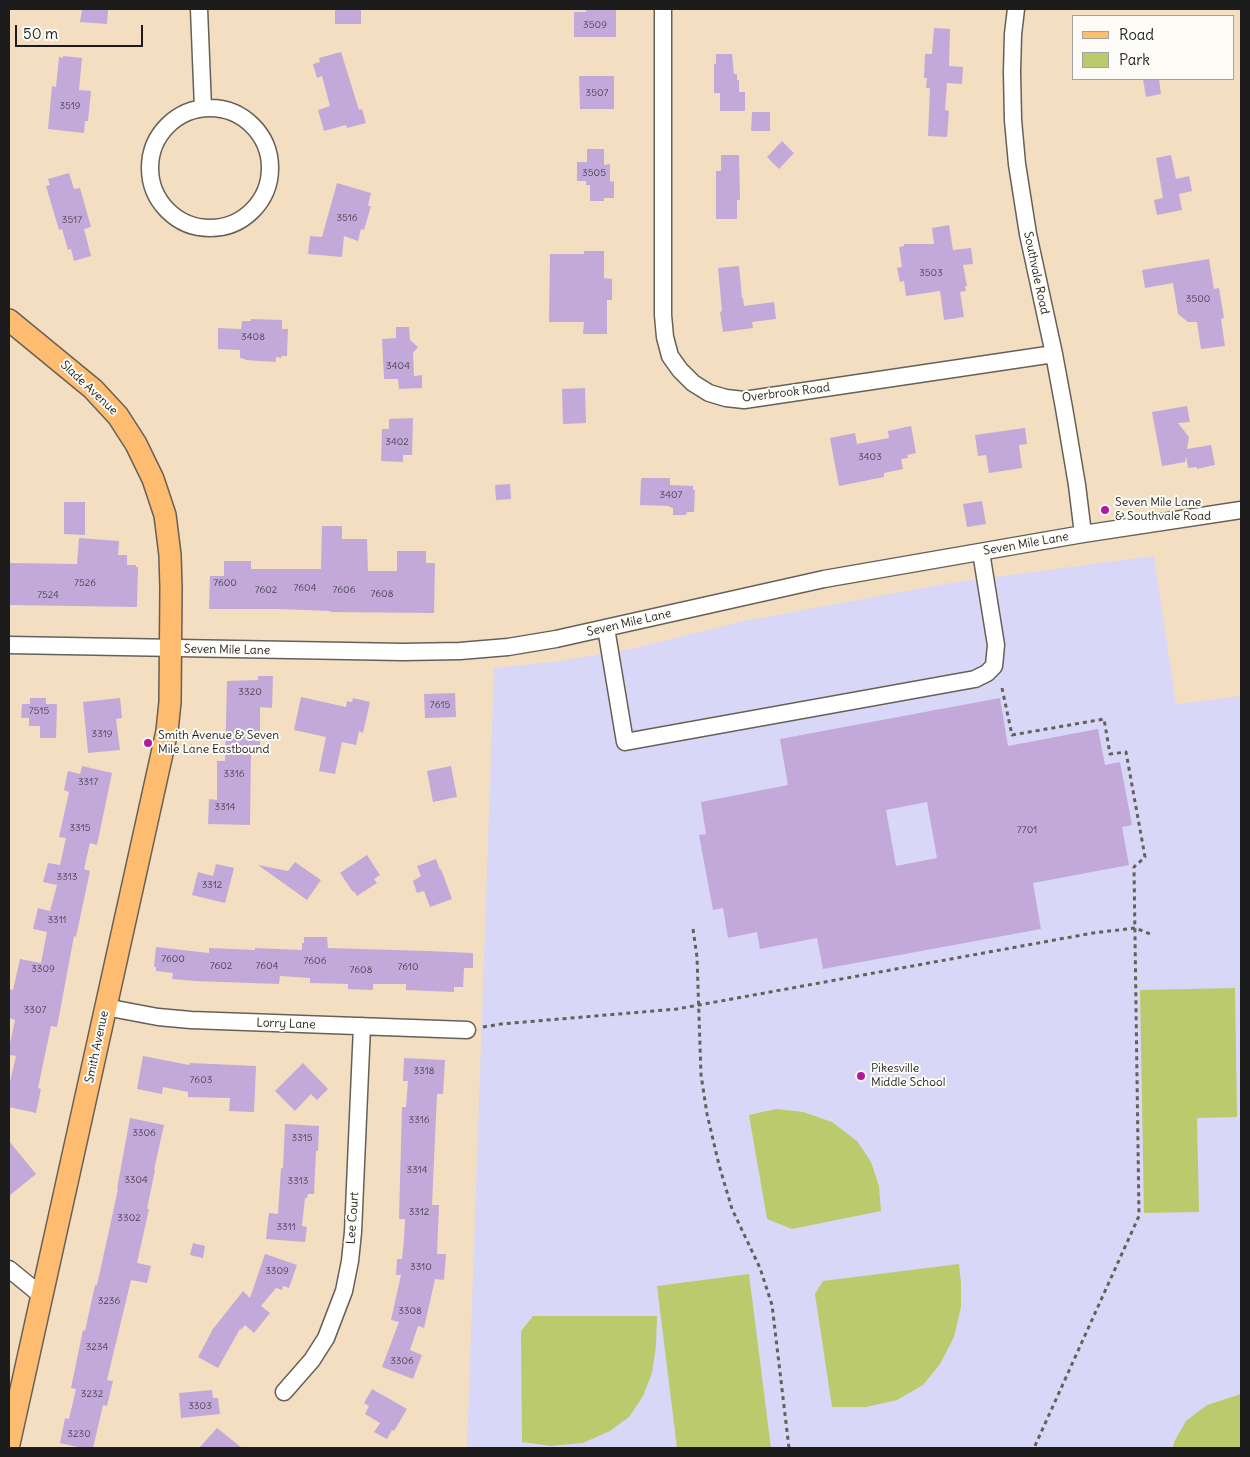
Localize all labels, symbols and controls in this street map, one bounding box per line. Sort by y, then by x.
scale bar [18,15,145,47]
legend [1072,15,1235,80]
house number: 3509 [583,19,607,31]
text: 50 m [23,24,58,43]
text: Road [1119,25,1154,44]
text: Park [1119,50,1150,69]
house number: 3507 [586,87,608,99]
house number: 3519 [59,100,81,112]
house number: 3505 [582,167,606,179]
house number: 3516 [336,212,358,224]
house number: 3517 [62,214,82,226]
street label: Southvale Road [1020,230,1052,316]
house number: 3503 [919,267,943,279]
house number: 3500 [1186,293,1210,305]
house number: 3408 [241,331,265,343]
street label: Slade Avenue [58,358,120,418]
house number: 3404 [386,360,410,372]
street label: Overbrook Road [741,380,831,406]
house number: 3402 [385,436,409,448]
house number: 3403 [858,451,882,463]
house number: 3407 [660,489,682,501]
place label: Seven Mile Lane & Southvale Road [1115,496,1211,524]
marker: Seven Mile Lane & Southvale Road [1099,504,1111,516]
street label: Seven Mile Lane [982,529,1070,559]
house number: 7526 [74,577,96,589]
house number: 7600 [213,577,237,589]
house number: 7604 [294,582,316,594]
house number: 7602 [255,584,277,596]
house number: 7606 [333,584,355,596]
house number: 7608 [371,588,393,600]
house number: 7524 [37,589,59,601]
street label: Seven Mile Lane [585,606,673,640]
street label: Seven Mile Lane [184,642,270,658]
house number: 3320 [238,686,262,698]
house number: 7615 [430,699,450,711]
house number: 7515 [29,705,49,717]
house number: 3319 [92,728,112,740]
place label: Smith Avenue & Seven Mile Lane Eastbound [158,729,279,757]
marker: Smith Avenue & Seven Mile Lane Eastbound [142,737,154,749]
house number: 3316 [224,768,244,780]
house number: 3317 [78,776,98,788]
house number: 3314 [215,801,235,813]
house number: 3315 [70,822,90,834]
house number: 7701 [1017,824,1037,836]
house number: 3313 [57,871,77,883]
house number: 3312 [202,879,222,891]
house number: 3311 [47,914,67,926]
house number: 7600 [161,953,185,965]
house number: 7606 [304,955,326,967]
house number: 7602 [210,960,232,972]
house number: 7604 [256,960,278,972]
house number: 7610 [397,961,419,973]
house number: 3309 [31,963,55,975]
house number: 7608 [350,964,372,976]
house number: 3307 [24,1004,46,1016]
street label: Smith Avenue [82,1009,112,1085]
street label: Lorry Lane [256,1016,316,1032]
place label: Pikesville Middle School [871,1062,945,1090]
house number: 3318 [414,1065,434,1077]
marker: Pikesville Middle School [855,1070,867,1082]
house number: 7603 [190,1074,212,1086]
house number: 3316 [409,1114,429,1126]
house number: 3306 [132,1127,156,1139]
house number: 3315 [292,1132,312,1144]
house number: 3314 [407,1164,427,1176]
house number: 3304 [124,1174,148,1186]
house number: 3313 [288,1175,308,1187]
street label: Lee Court [344,1191,362,1245]
house number: 3312 [409,1206,429,1218]
house number: 3302 [117,1212,141,1224]
house number: 3311 [276,1221,296,1233]
house number: 3310 [410,1261,432,1273]
house number: 3309 [265,1265,289,1277]
house number: 3236 [98,1295,120,1307]
house number: 3308 [398,1305,422,1317]
house number: 3234 [86,1341,108,1353]
house number: 3306 [390,1355,414,1367]
house number: 3232 [81,1388,103,1400]
house number: 3303 [188,1400,212,1412]
house number: 3230 [67,1428,91,1440]

